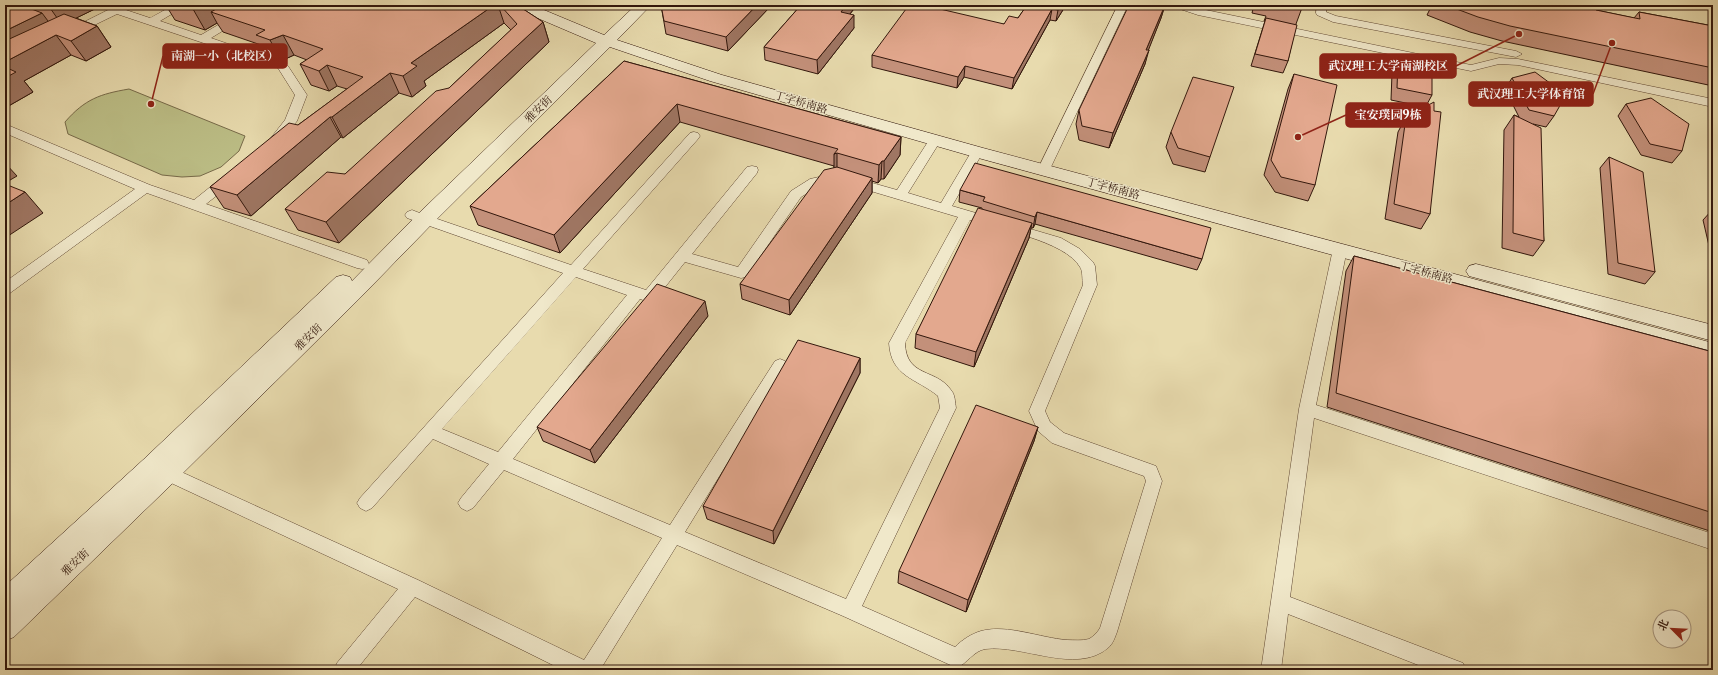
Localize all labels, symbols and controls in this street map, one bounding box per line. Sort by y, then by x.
callout: 南湖一小（北校区） [163,44,287,68]
text: 南湖一小（北校区） [171,48,279,63]
callout: 武汉理工大学南湖校区 [1320,54,1456,78]
text: 武汉理工大学南湖校区 [1328,58,1448,73]
callout: 武汉理工大学体育馆 [1469,82,1593,106]
text: 武汉理工大学体育馆 [1477,86,1585,101]
street label: 丁字桥南路 [773,88,829,116]
street label: 雅安街 [521,93,555,125]
callout: 宝安璞园9栋 [1346,103,1430,127]
text: 宝安璞园9栋 [1354,107,1422,122]
street label: 丁字桥南路 [1085,174,1141,202]
street label: 丁字桥南路 [1398,258,1454,286]
street label: 雅安街 [291,321,325,353]
street label: 雅安街 [58,546,92,578]
north arrow [1652,609,1692,649]
text: 北 [1654,617,1671,633]

